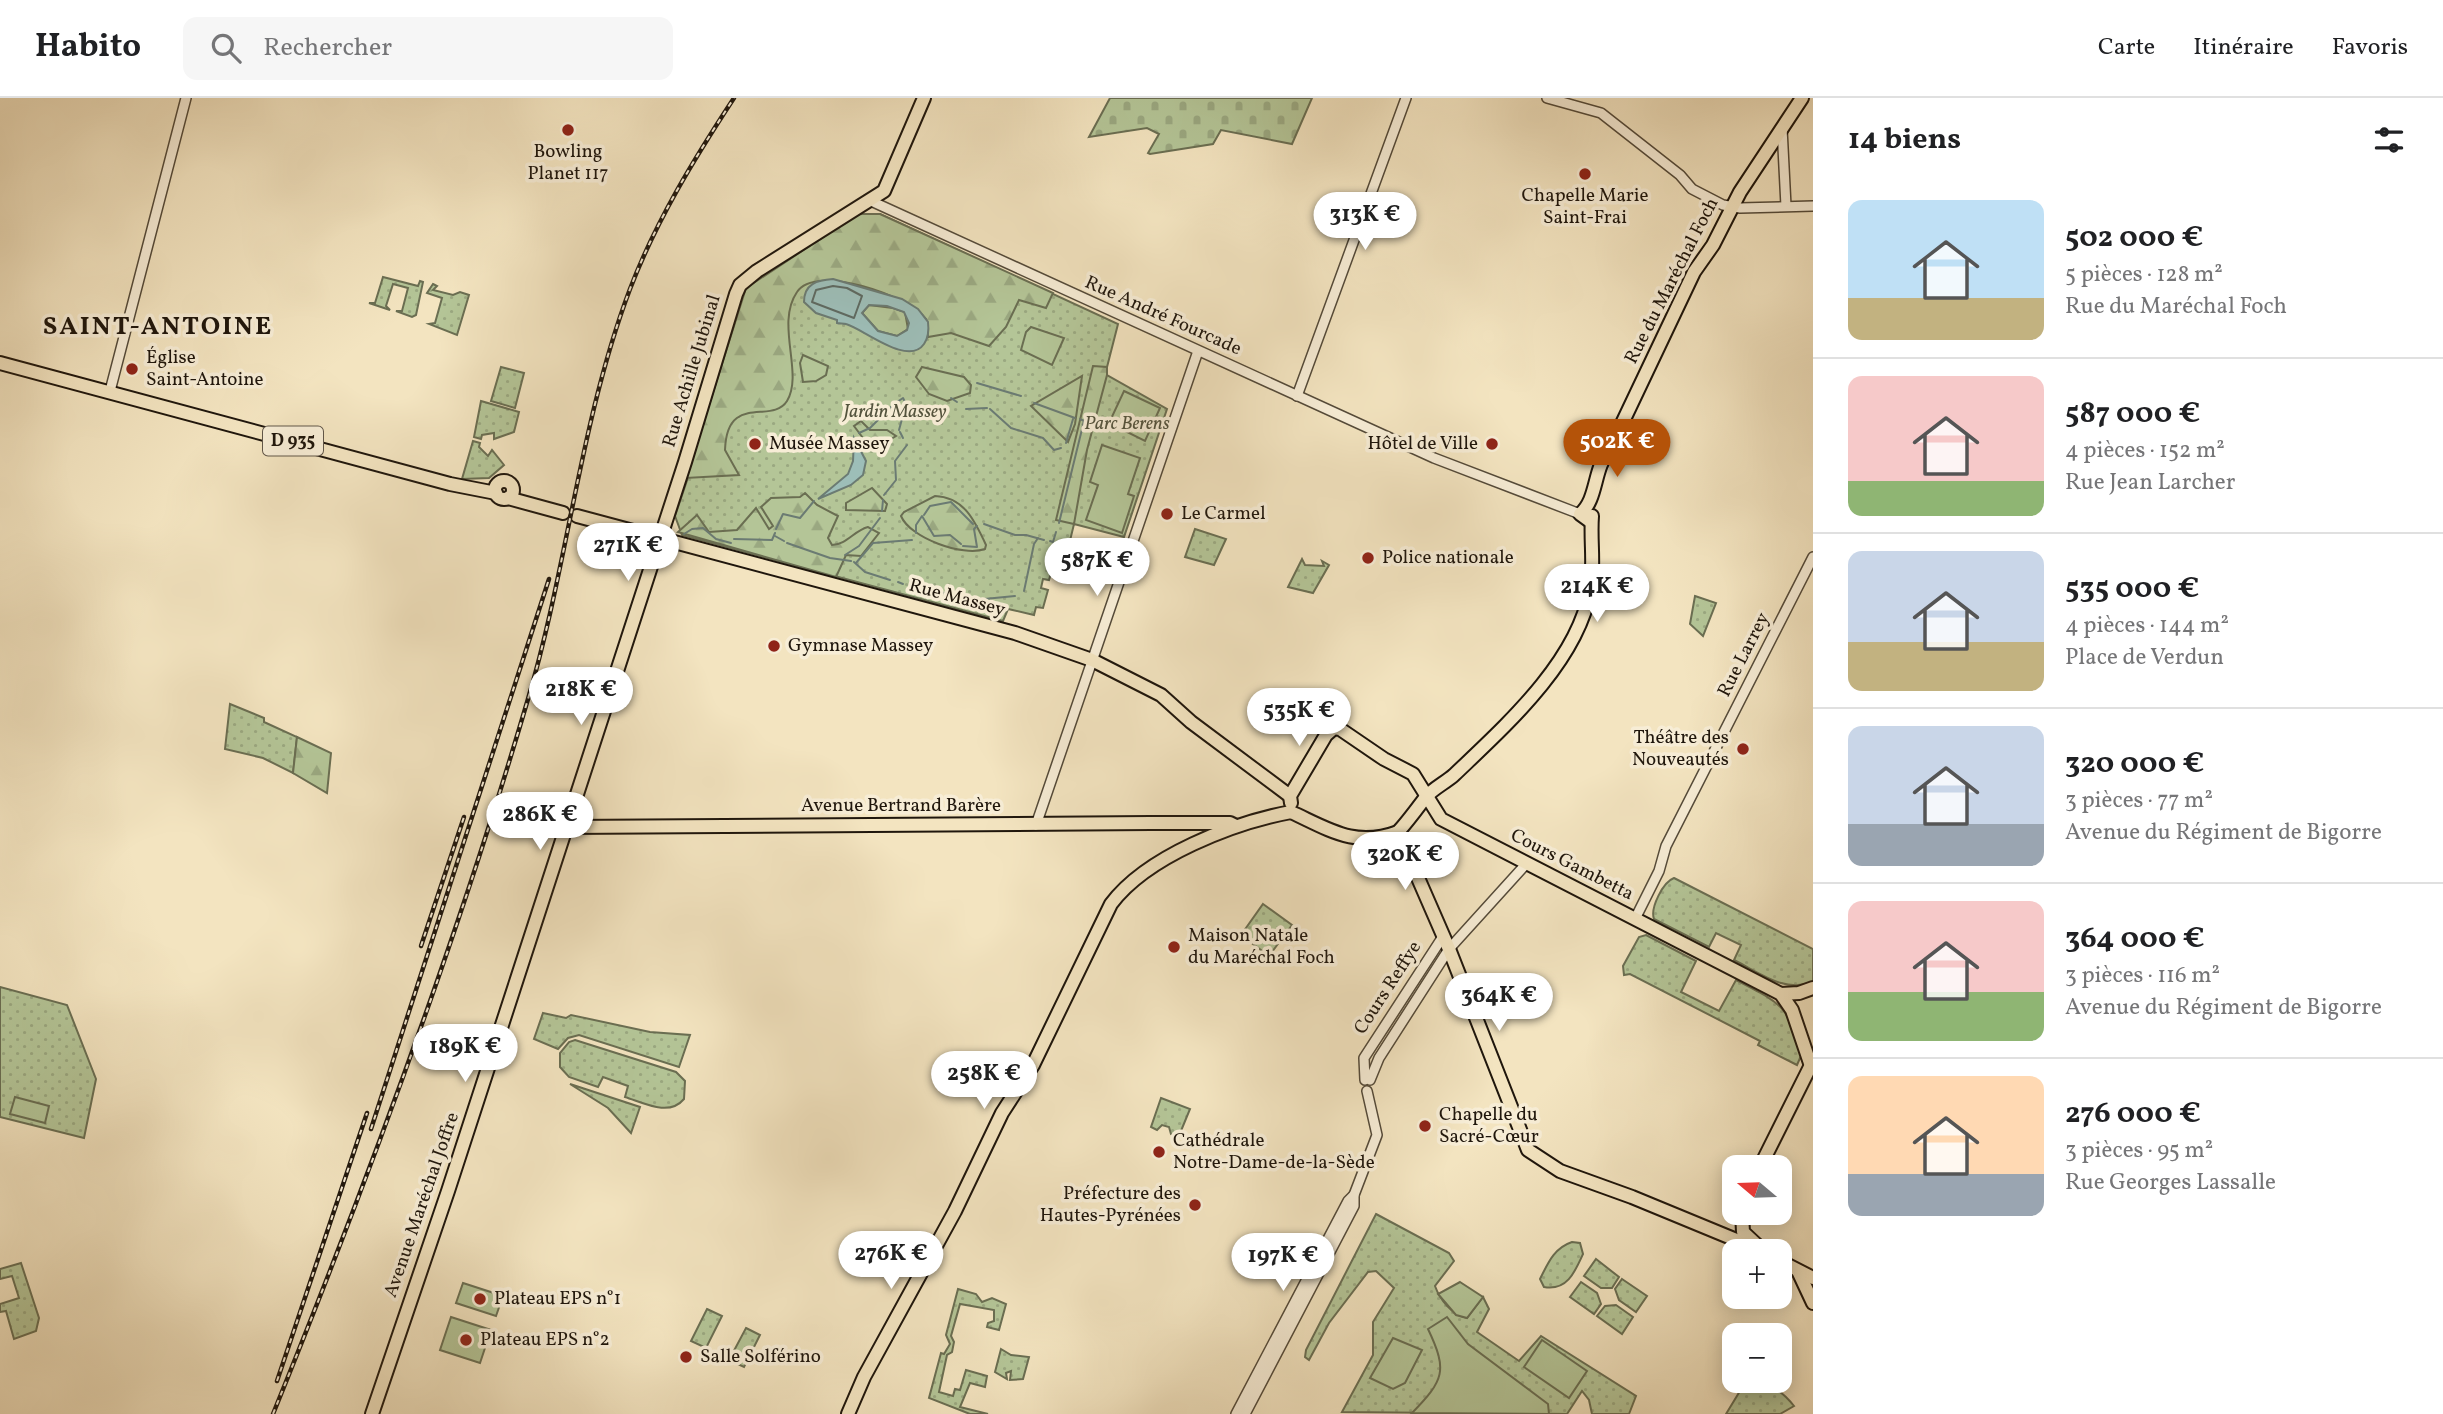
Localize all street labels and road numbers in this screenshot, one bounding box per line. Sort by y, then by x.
street label: Rue du Maréchal Foch [1619,193,1725,369]
street label: Rue André Fourcade [1081,270,1245,362]
street label: Rue Achille Jubinal [656,291,728,450]
road number: D 935 [263,426,323,456]
street label: Rue Massey [906,573,1008,623]
street label: Rue Larrey [1712,608,1776,702]
street label: Avenue Bertrand Barère [801,793,1001,819]
street label: Cours Gambetta [1506,823,1638,907]
street label: Cours Reffye [1348,936,1428,1040]
street label: Avenue Maréchal Joffre [378,1109,466,1301]

